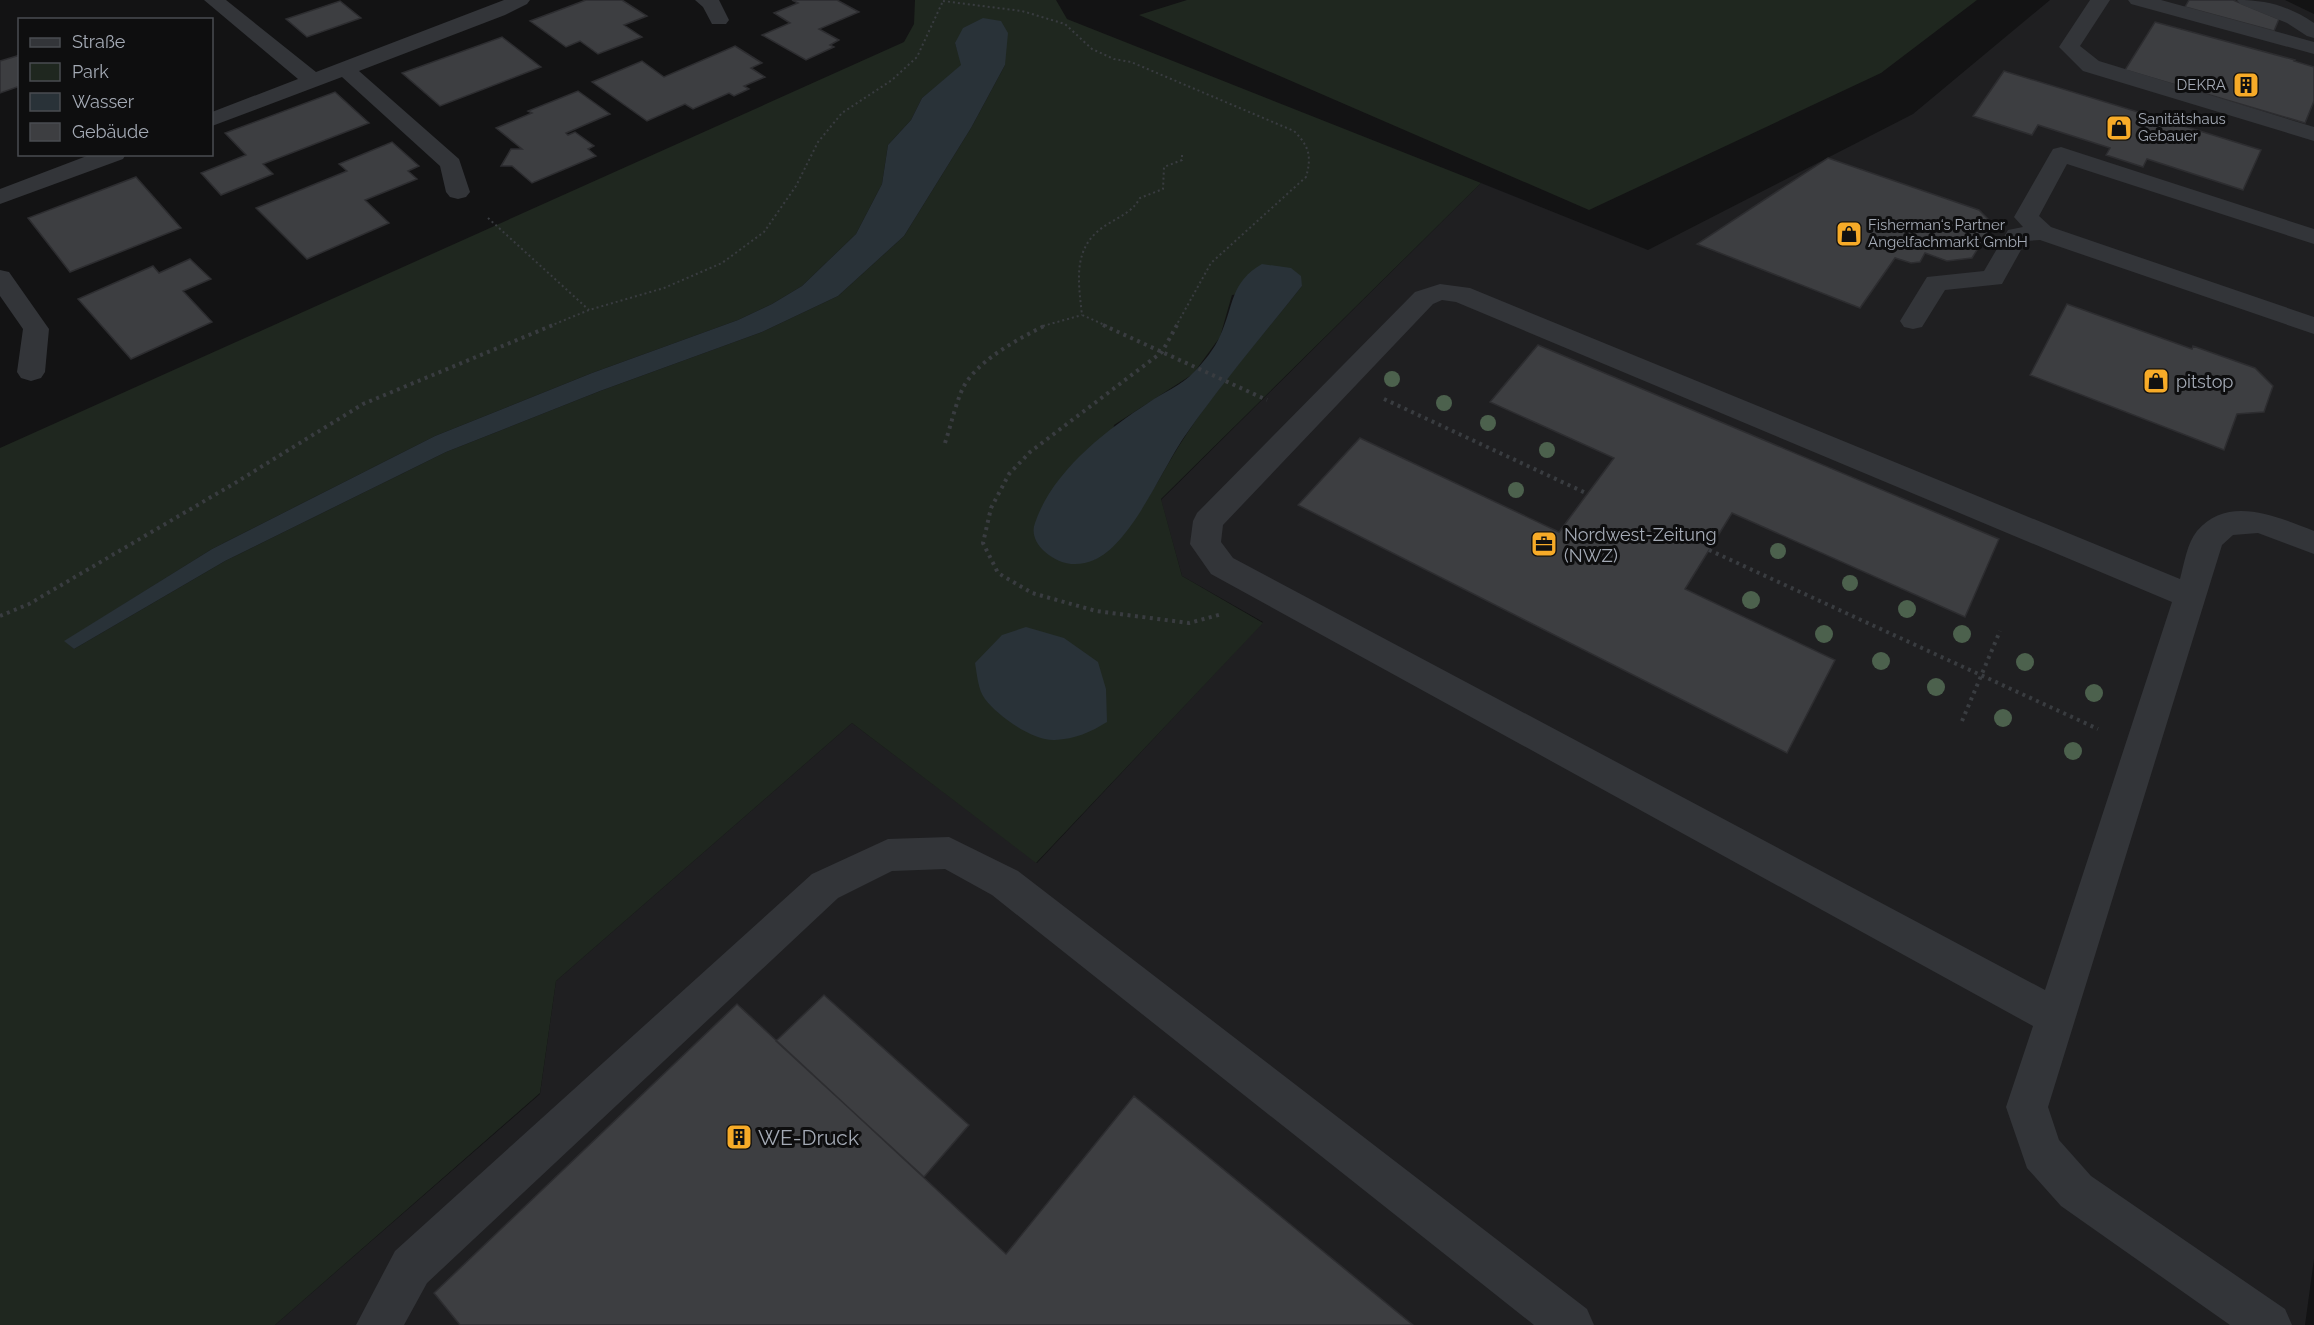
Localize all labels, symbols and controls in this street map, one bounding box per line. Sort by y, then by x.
legend [18,18,213,156]
text: Straße [72,31,126,52]
text: Park [72,61,109,82]
building icon: DEKRA [2231,70,2261,100]
place label: DEKRA [2177,76,2226,94]
text: Wasser [72,91,135,112]
place label: Sanitätshaus Gebauer [2138,110,2226,145]
shop icon: Sanitätshaus Gebauer [2104,113,2134,143]
text: Gebäude [72,121,149,142]
place label: Fisherman‘s Partner Angelfachmarkt GmbH [1868,216,2028,251]
shop icon: Fisherman‘s Partner Angelfachmarkt GmbH [1834,219,1864,249]
shop icon: pitstop [2141,366,2171,396]
place label: pitstop [2176,371,2233,392]
place label: Nordwest-Zeitung (NWZ) [1564,524,1717,566]
office icon: Nordwest-Zeitung (NWZ) [1529,529,1559,559]
building icon: WE-Druck [724,1122,754,1152]
place label: WE-Druck [758,1125,859,1150]

